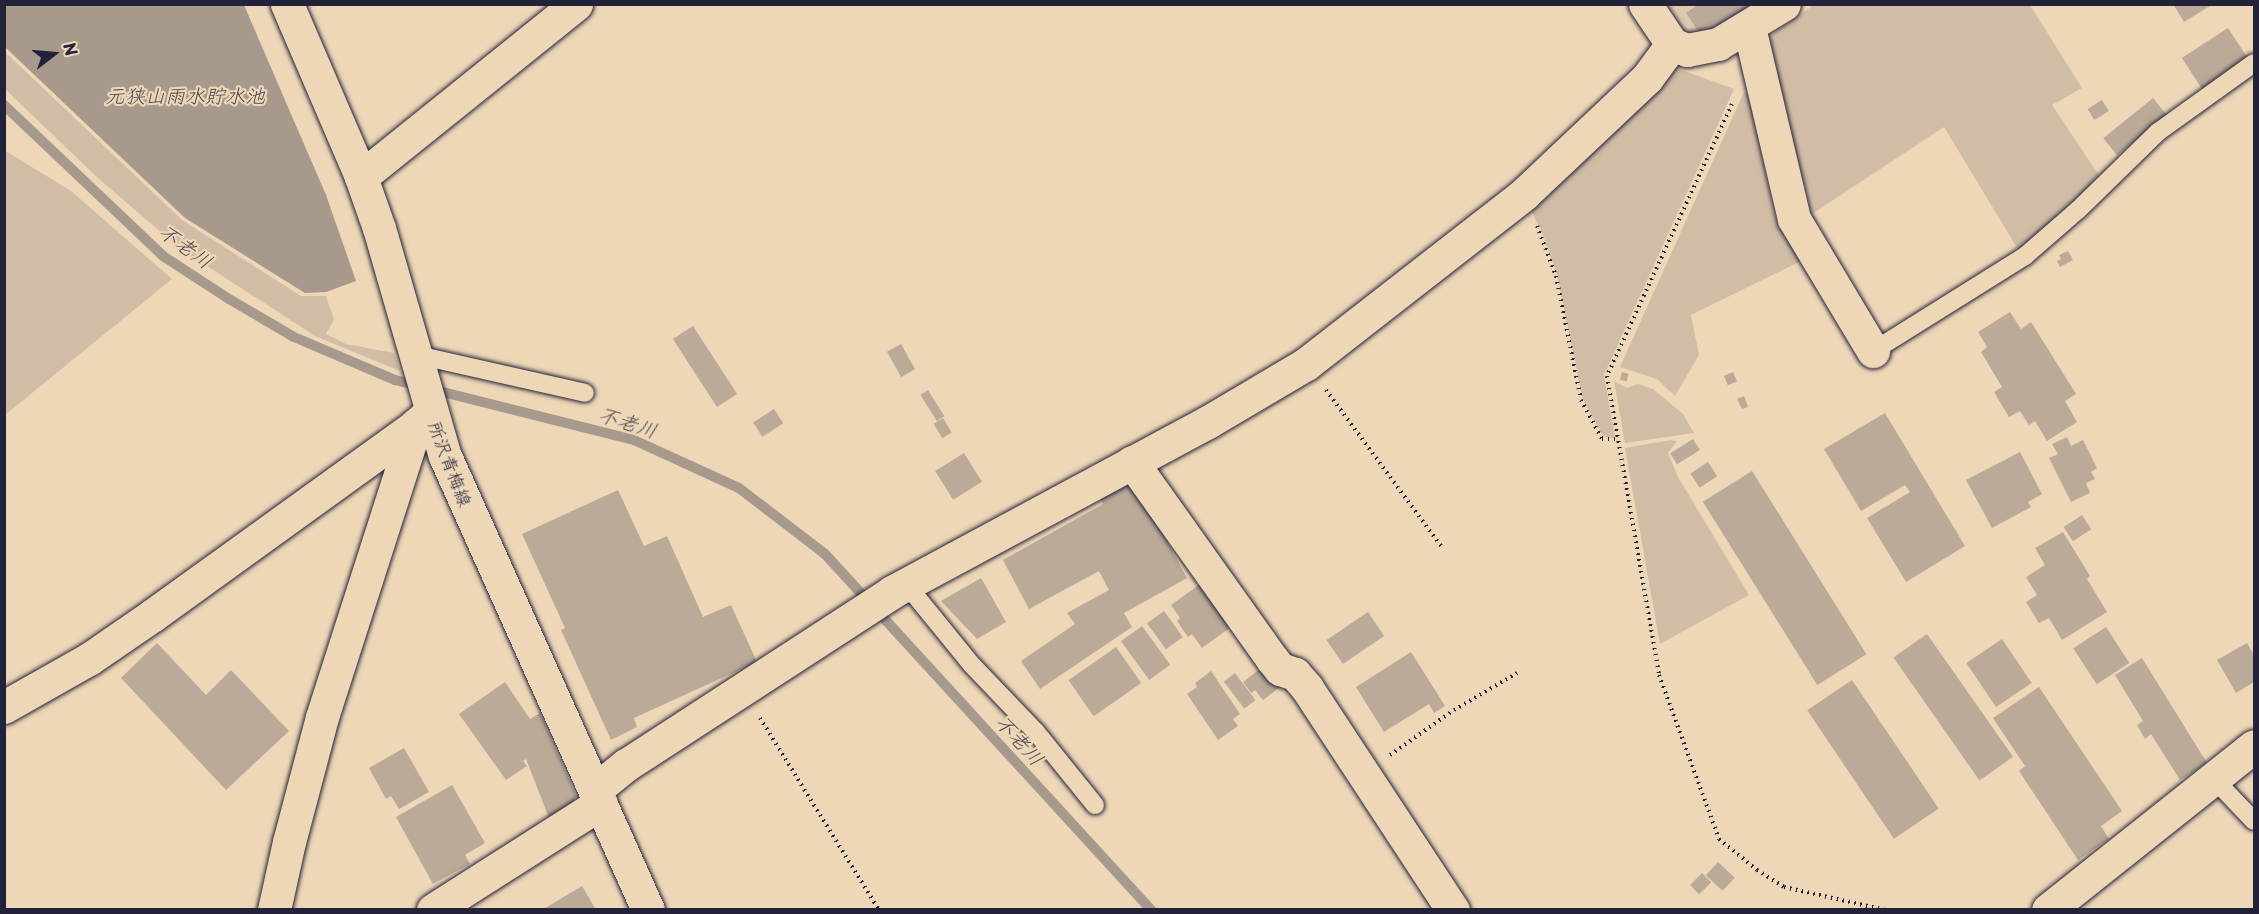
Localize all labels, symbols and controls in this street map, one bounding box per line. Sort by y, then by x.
north arrow [24,24,84,84]
text: N [58,40,85,58]
water label: 元狭山雨水貯水池 [105,83,265,107]
water label: 不老川 [155,219,217,273]
water label: 不老川 [596,401,660,443]
street label: 所沢青梅線 [424,418,476,510]
water label: 不老川 [991,710,1049,770]

